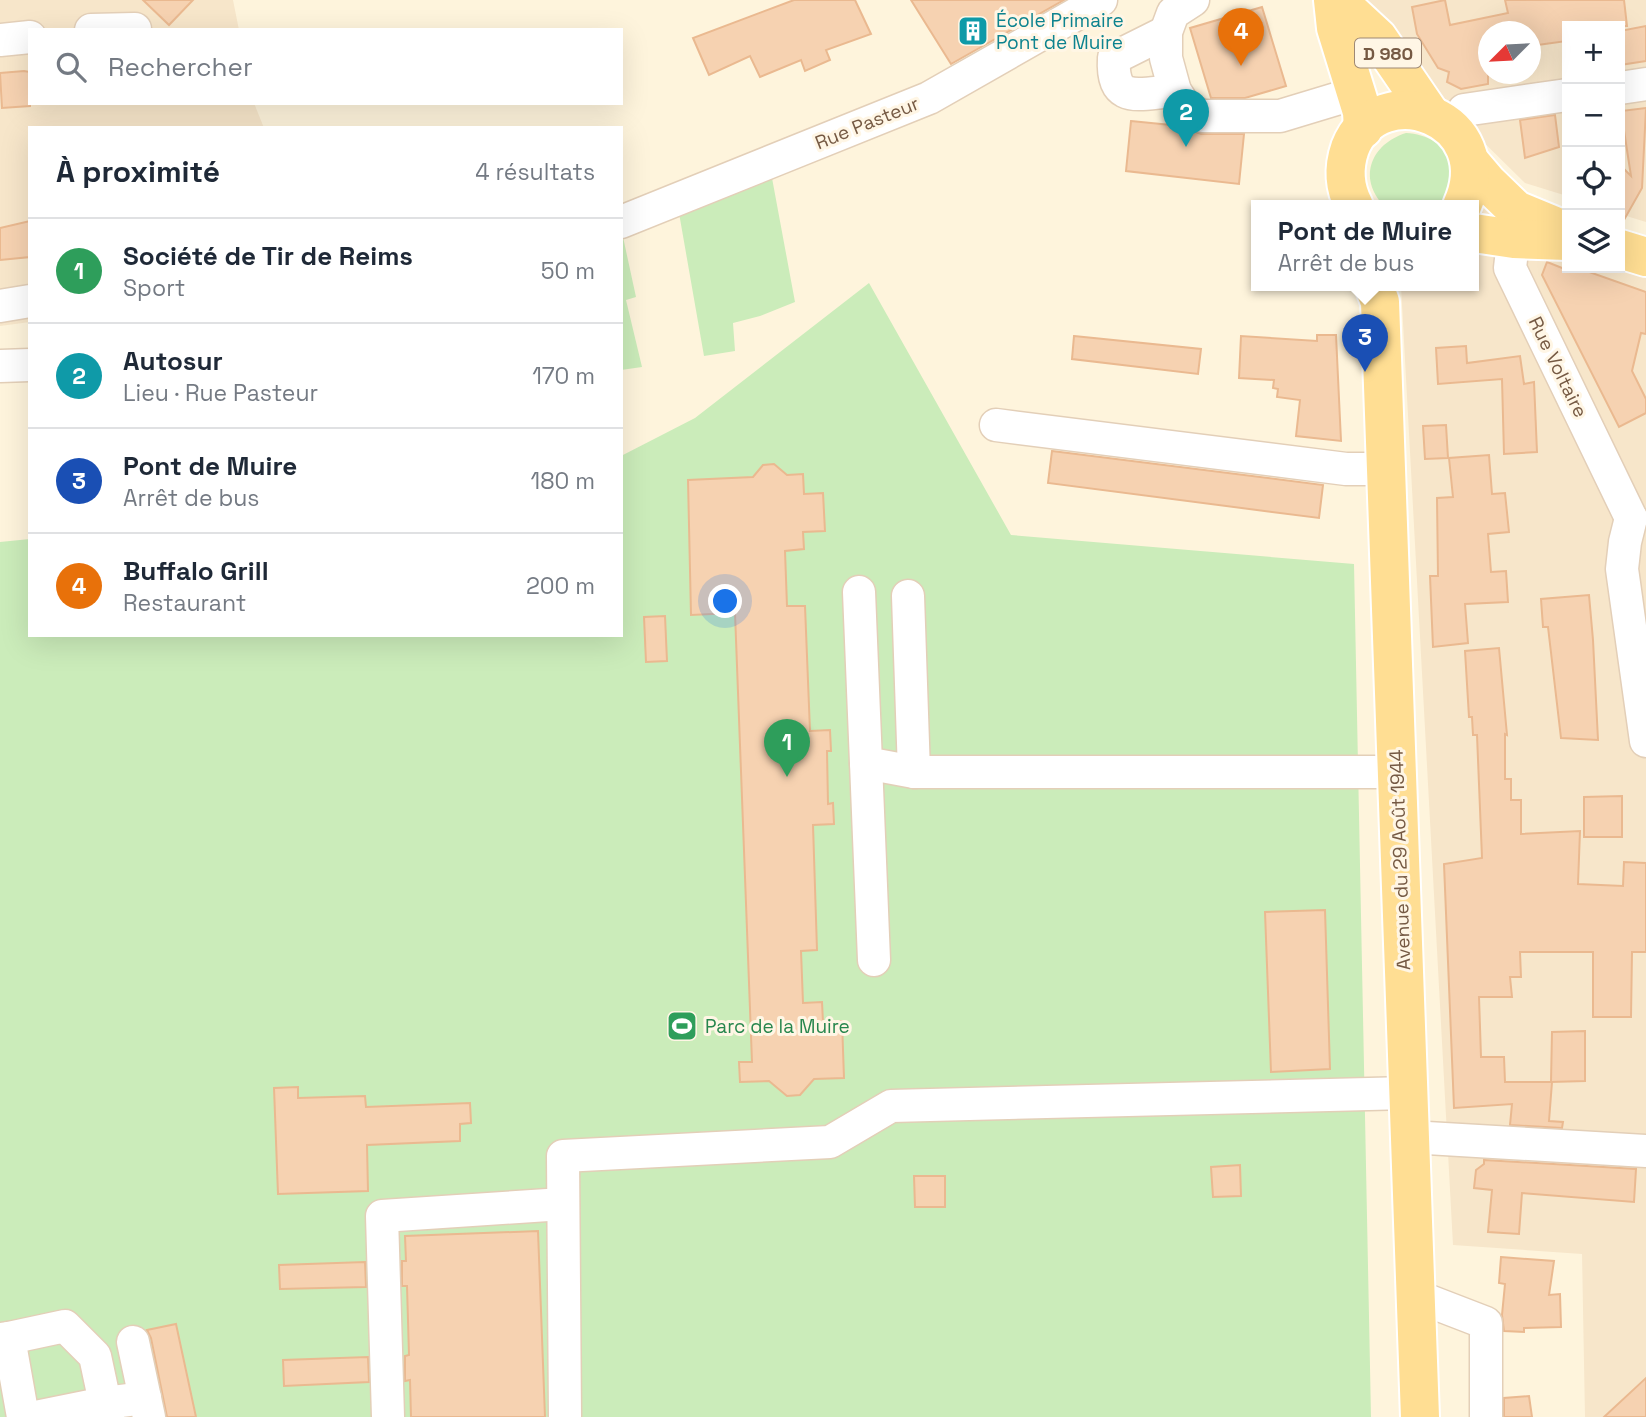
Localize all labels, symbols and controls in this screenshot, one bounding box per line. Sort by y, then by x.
place label: École Primaire Pont de Muire [996,8,1124,55]
pin: 4 [1218,8,1264,66]
building icon: École Primaire Pont de Muire [956,14,990,48]
north arrow [1478,21,1541,84]
map controls [1562,21,1625,273]
button: + [1562,21,1625,84]
search box [28,28,623,105]
road number: D 980 [1355,38,1421,68]
icon: search [52,48,90,86]
text: Rechercher [108,50,253,84]
button: − [1562,84,1625,147]
pin: 2 [1163,89,1209,147]
street label: Rue Pasteur [811,91,923,155]
button: locate [1562,147,1625,210]
text: À proximité [56,152,220,191]
text: 4 résultats [475,157,595,187]
popup [1251,200,1479,291]
button: layers [1562,210,1625,273]
text: Pont de Muire [1278,214,1452,248]
text: Société de Tir de Reims [123,239,413,273]
text: Arrêt de bus [1278,248,1414,278]
text: 1 [74,256,84,286]
text: 50 m [541,256,595,286]
text: Sport [123,273,185,303]
street label: Rue Voltaire [1523,312,1593,422]
pin: 3 [1342,314,1388,372]
text: Autosur [123,344,223,378]
text: 2 [72,361,86,391]
text: 170 m [532,361,595,391]
text: Lieu · Rue Pasteur [123,378,318,408]
text: Pont de Muire [123,449,297,483]
text: 3 [72,466,86,496]
text: 180 m [531,466,595,496]
text: Arrêt de bus [123,483,259,513]
text: Buffalo Grill [123,554,269,588]
text: 4 [72,571,86,601]
text: 200 m [526,571,595,601]
your location [708,584,742,618]
text: Restaurant [123,588,246,618]
pin: 1 [764,719,810,777]
street label: Avenue du 29 Août 1944 [1384,749,1416,971]
sports icon: Parc de la Muire [665,1009,699,1043]
place label: Parc de la Muire [705,1014,850,1039]

